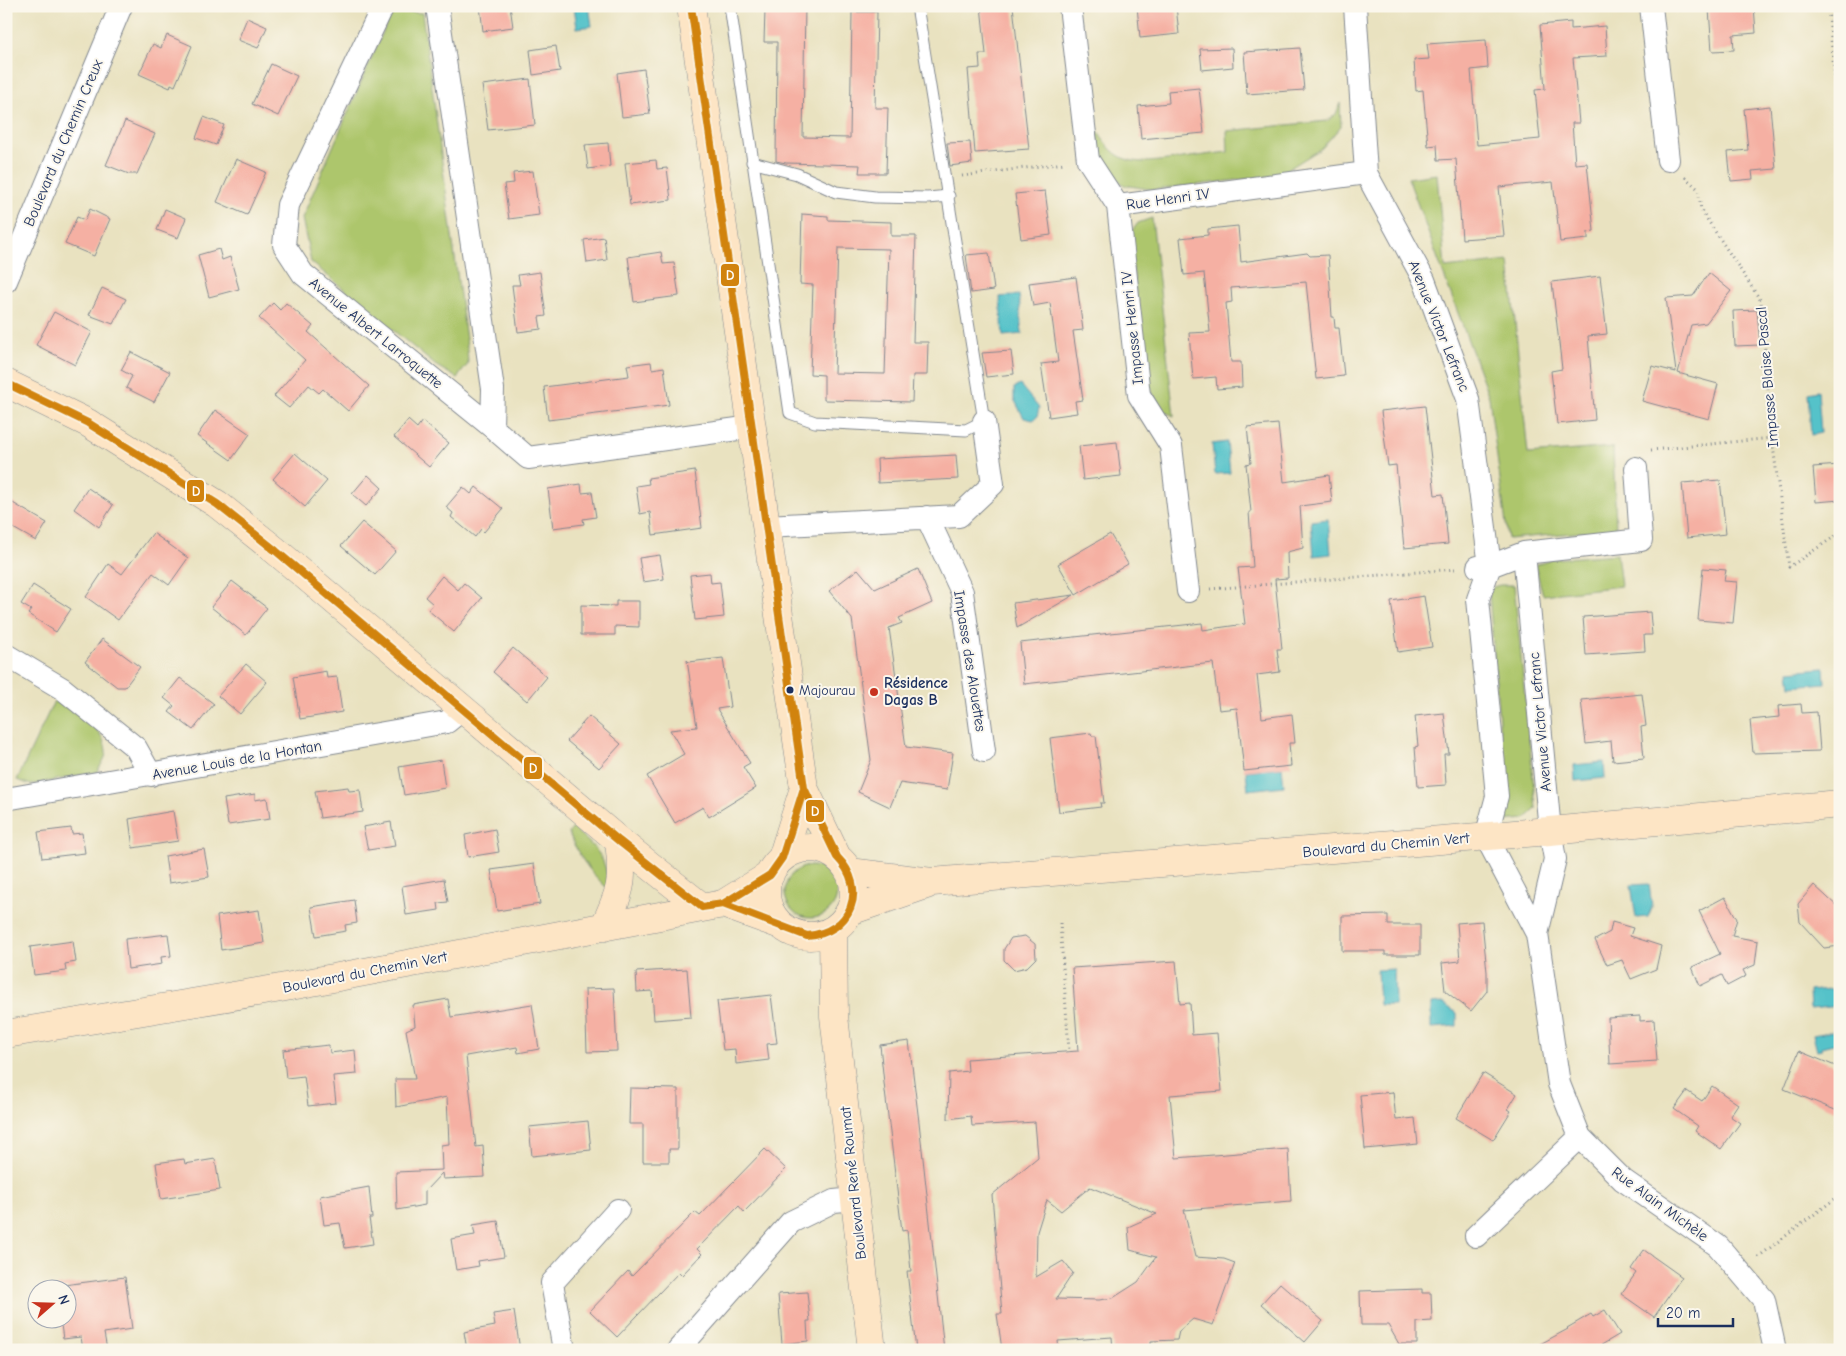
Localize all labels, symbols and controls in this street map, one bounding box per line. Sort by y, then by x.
street label: Boulevard du Chemin Creux [20,56,107,229]
street label: Rue Henri IV [1125,184,1211,214]
street label: Avenue Victor Lefranc [1404,258,1474,394]
line badge: D [720,263,740,287]
text: D [726,267,735,284]
street label: Impasse Henri IV [1117,270,1147,386]
street label: Avenue Albert Larroquette [306,274,447,393]
street label: Impasse Blaise Pascal [1752,306,1782,448]
line badge: D [186,479,205,503]
text: D [192,483,201,500]
street label: Impasse des Alouettes [950,589,990,733]
street label: Avenue Victor Lefranc [1525,651,1555,793]
place label: Résidence Dagas B [884,674,948,709]
place label: Majourau [799,682,856,699]
marker: Majourau [785,685,795,695]
marker: Résidence Dagas B [868,686,880,698]
street label: Avenue Louis de la Hontan [151,736,323,784]
line badge: D [523,756,543,780]
text: D [529,760,538,777]
line badge: D [805,799,825,823]
text: D [811,803,820,820]
street label: Boulevard du Chemin Vert [1302,829,1471,861]
street label: Boulevard du Chemin Vert [281,947,450,997]
street label: Boulevard René Roumat [836,1105,870,1260]
street label: Rue Alain Michèle [1608,1163,1712,1245]
north arrow [28,1278,78,1328]
text: N [54,1293,73,1307]
scale bar [1658,1296,1734,1328]
text: 20 m [1666,1304,1700,1322]

